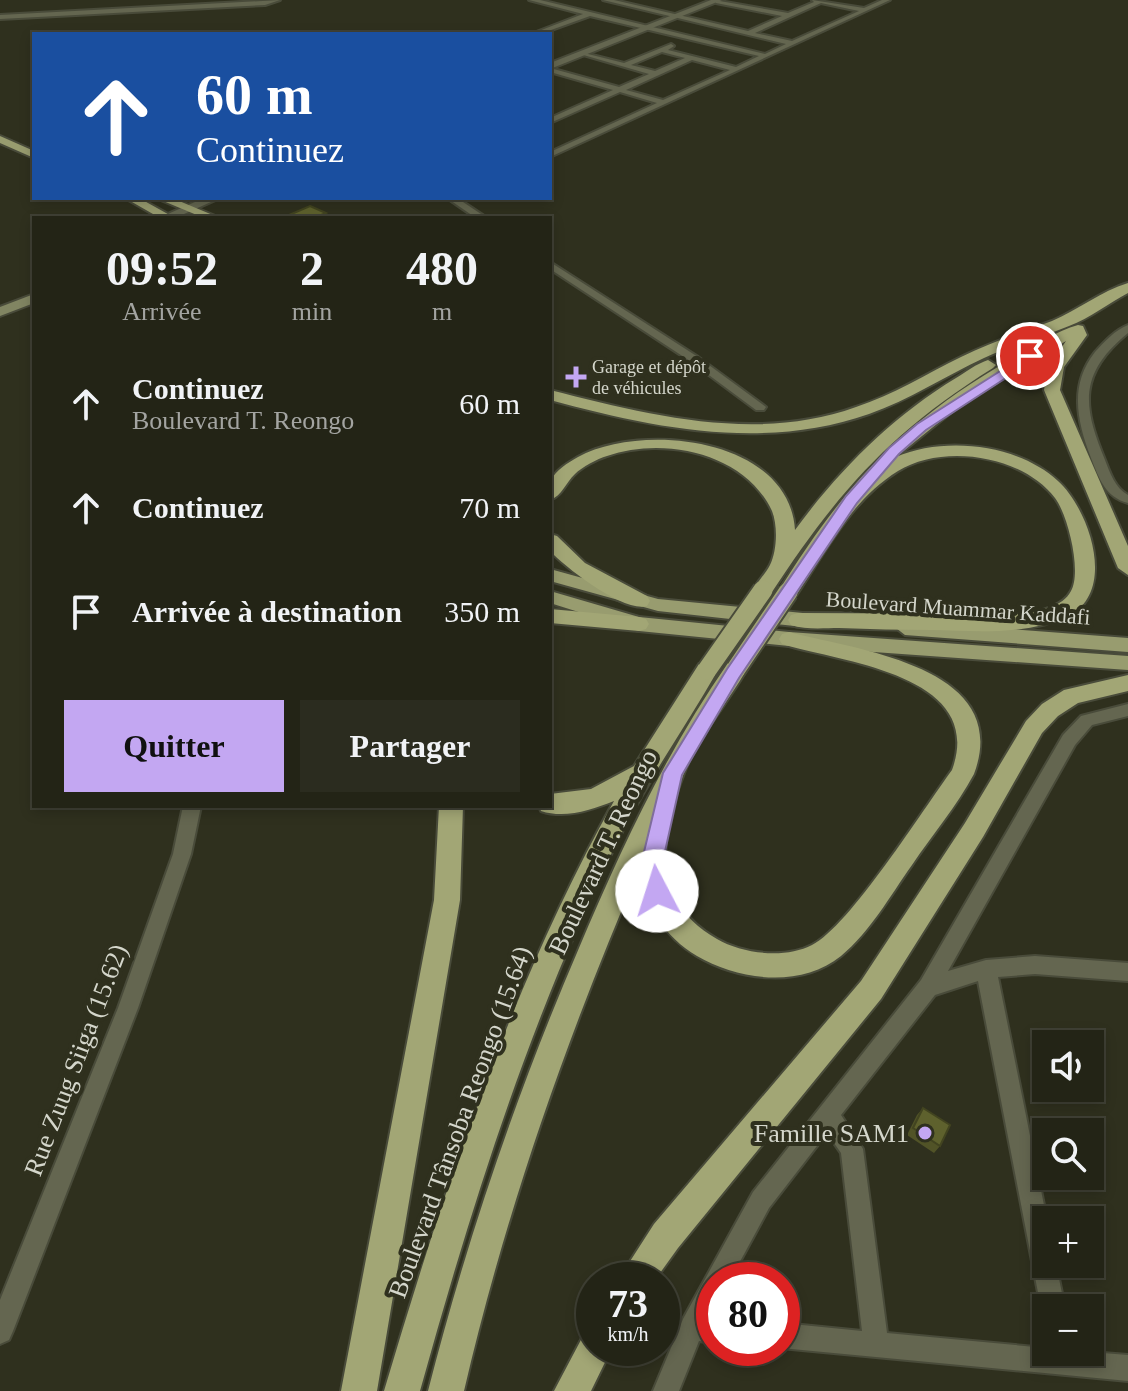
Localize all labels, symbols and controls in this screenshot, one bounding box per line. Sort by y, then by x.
icon: ahead [64,64,168,168]
text: 60 m [196,64,313,126]
text: Continuez [196,130,344,170]
text: 09:52 [106,242,218,295]
text: 2 [300,242,324,295]
text: 480 [406,242,478,295]
text: Arrivée [122,297,202,326]
text: min [292,297,332,326]
text: m [432,297,452,326]
pin [996,322,1064,390]
icon: arrive [1008,334,1052,378]
place label: Garage et dépôt de véhicules [592,357,706,398]
marker: Garage et dépôt de véhicules [567,368,585,386]
text: Continuez [132,372,264,405]
icon: ahead [64,382,108,426]
text: 60 m [459,387,520,420]
text: Boulevard T. Reongo [132,406,354,435]
icon: ahead [64,486,108,530]
text: Continuez [132,491,264,524]
text: 70 m [459,491,520,524]
street label: Boulevard Muammar Kaddafi [825,586,1091,630]
icon: arrive [64,590,108,634]
text: Arrivée à destination [132,595,402,628]
text: 350 m [444,595,520,628]
button: Quitter [64,700,284,792]
button: Partager [300,700,520,792]
street label: Boulevard T. Reongo [543,745,663,959]
position arrow [615,849,699,933]
street label: Rue Zuug Siiga (15.62) [18,940,134,1180]
street label: Boulevard Tânsoba Reongo (15.64) [383,942,537,1302]
map controls [1032,1030,1104,1366]
button: sound [1032,1030,1104,1102]
button: search [1032,1118,1104,1190]
place label: Famille SAM1 [754,1119,909,1148]
marker: Famille SAM1 [916,1124,934,1142]
button: + [1032,1206,1104,1278]
speed limit sign: 80 [696,1262,800,1366]
text: 73 [608,1281,648,1326]
button: − [1032,1294,1104,1366]
text: km/h [607,1323,649,1345]

